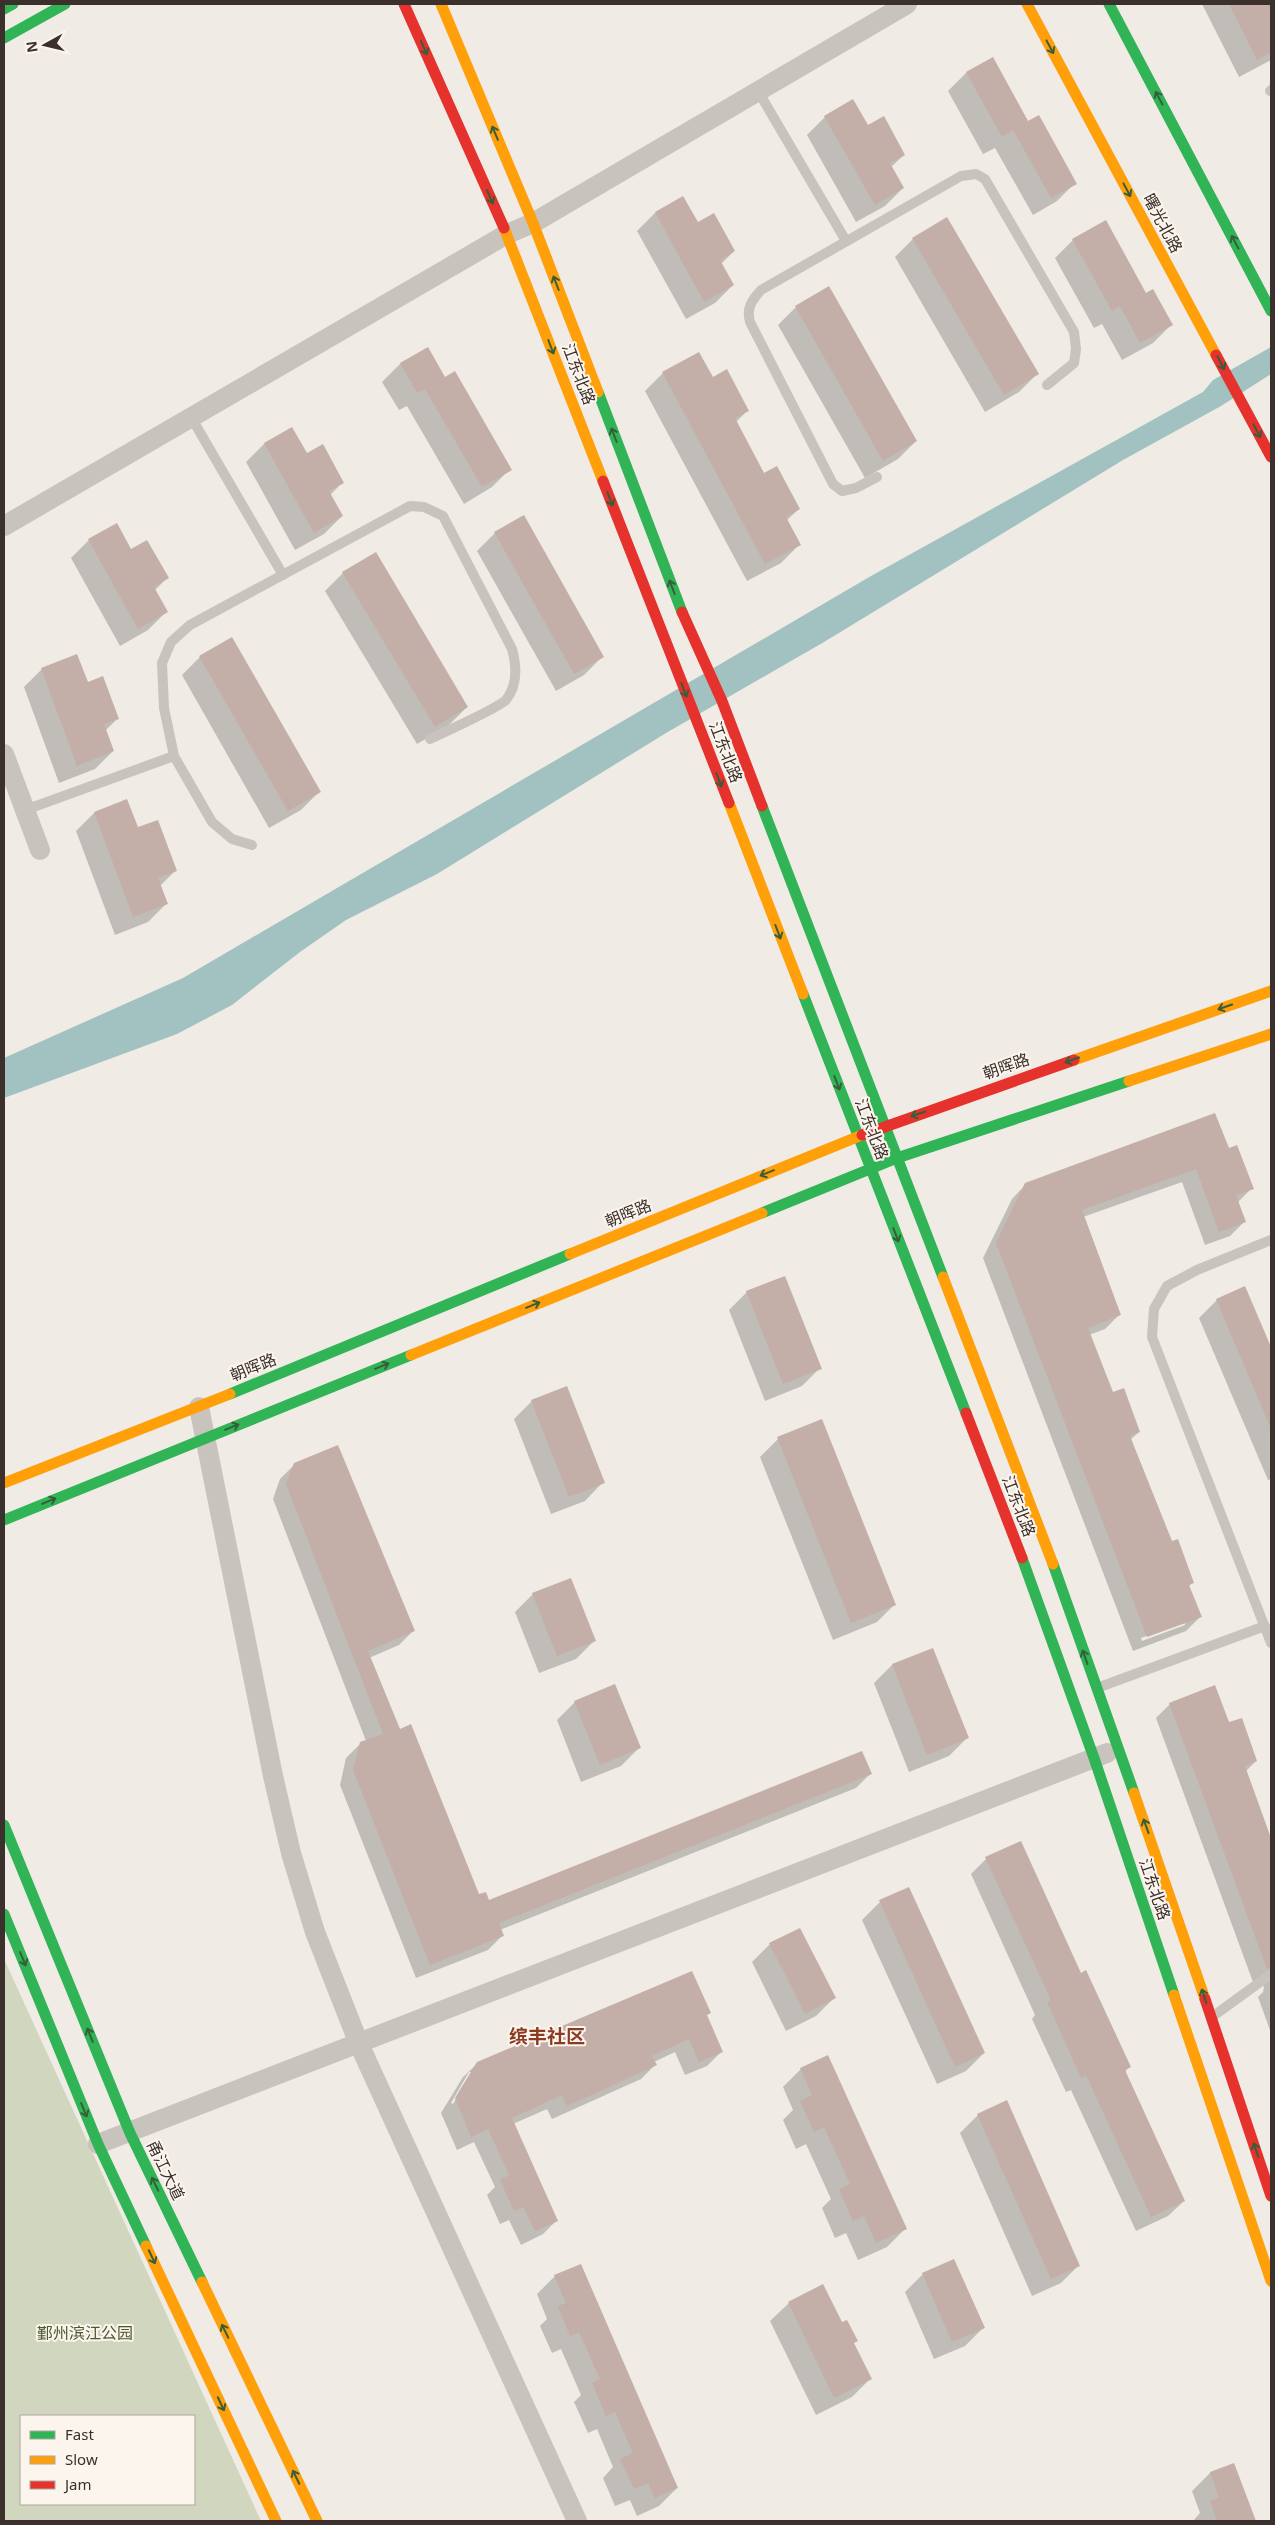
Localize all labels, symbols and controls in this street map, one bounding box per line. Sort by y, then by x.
north arrow [20,20,70,70]
one-way arrow [1045,39,1055,54]
text: N [21,40,42,54]
one-way arrow [419,40,429,55]
one-way arrow [1154,91,1163,106]
one-way arrow [490,126,500,141]
one-way arrow [1122,182,1132,197]
one-way arrow [486,189,496,204]
street label: 曙光北路 [1138,190,1188,256]
one-way arrow [1230,235,1239,250]
one-way arrow [551,276,560,291]
one-way arrow [547,339,556,354]
street label: 江东北路 [557,340,601,408]
one-way arrow [1216,355,1226,370]
one-way arrow [1253,423,1262,438]
one-way arrow [609,428,619,443]
one-way arrow [606,491,615,506]
one-way arrow [667,580,676,595]
one-way arrow [681,683,690,698]
street label: 江东北路 [704,718,748,786]
one-way arrow [715,772,724,787]
one-way arrow [774,924,783,939]
one-way arrow [1218,1003,1233,1012]
street label: 朝晖路 [980,1048,1032,1084]
one-way arrow [1064,1056,1080,1065]
one-way arrow [833,1075,842,1090]
street label: 江东北路 [850,1095,894,1163]
one-way arrow [911,1110,926,1119]
one-way arrow [760,1169,775,1178]
street label: 朝晖路 [602,1194,654,1232]
one-way arrow [892,1226,901,1242]
one-way arrow [525,1299,540,1309]
street label: 朝晖路 [227,1348,279,1386]
one-way arrow [374,1360,389,1370]
one-way arrow [224,1421,239,1431]
street label: 江东北路 [997,1472,1041,1540]
one-way arrow [41,1496,56,1506]
one-way arrow [1079,1649,1089,1665]
one-way arrow [1141,1819,1150,1834]
street label: 江东北路 [1134,1855,1176,1923]
one-way arrow [18,1951,28,1966]
one-way arrow [1199,1988,1209,2004]
district label: 缤丰社区 [509,2023,585,2049]
one-way arrow [85,2028,95,2043]
one-way arrow [80,2102,89,2117]
street label: 甬江大道 [142,2136,190,2204]
one-way arrow [1251,2143,1260,2158]
one-way arrow [150,2177,159,2192]
one-way arrow [147,2250,157,2265]
park label: 鄞州滨江公园 [37,2322,133,2344]
one-way arrow [220,2324,230,2339]
one-way arrow [216,2397,226,2412]
legend [20,2415,195,2505]
text: Fast [65,2424,94,2444]
text: Slow [65,2449,98,2469]
one-way arrow [291,2470,300,2485]
text: Jam [63,2474,92,2494]

